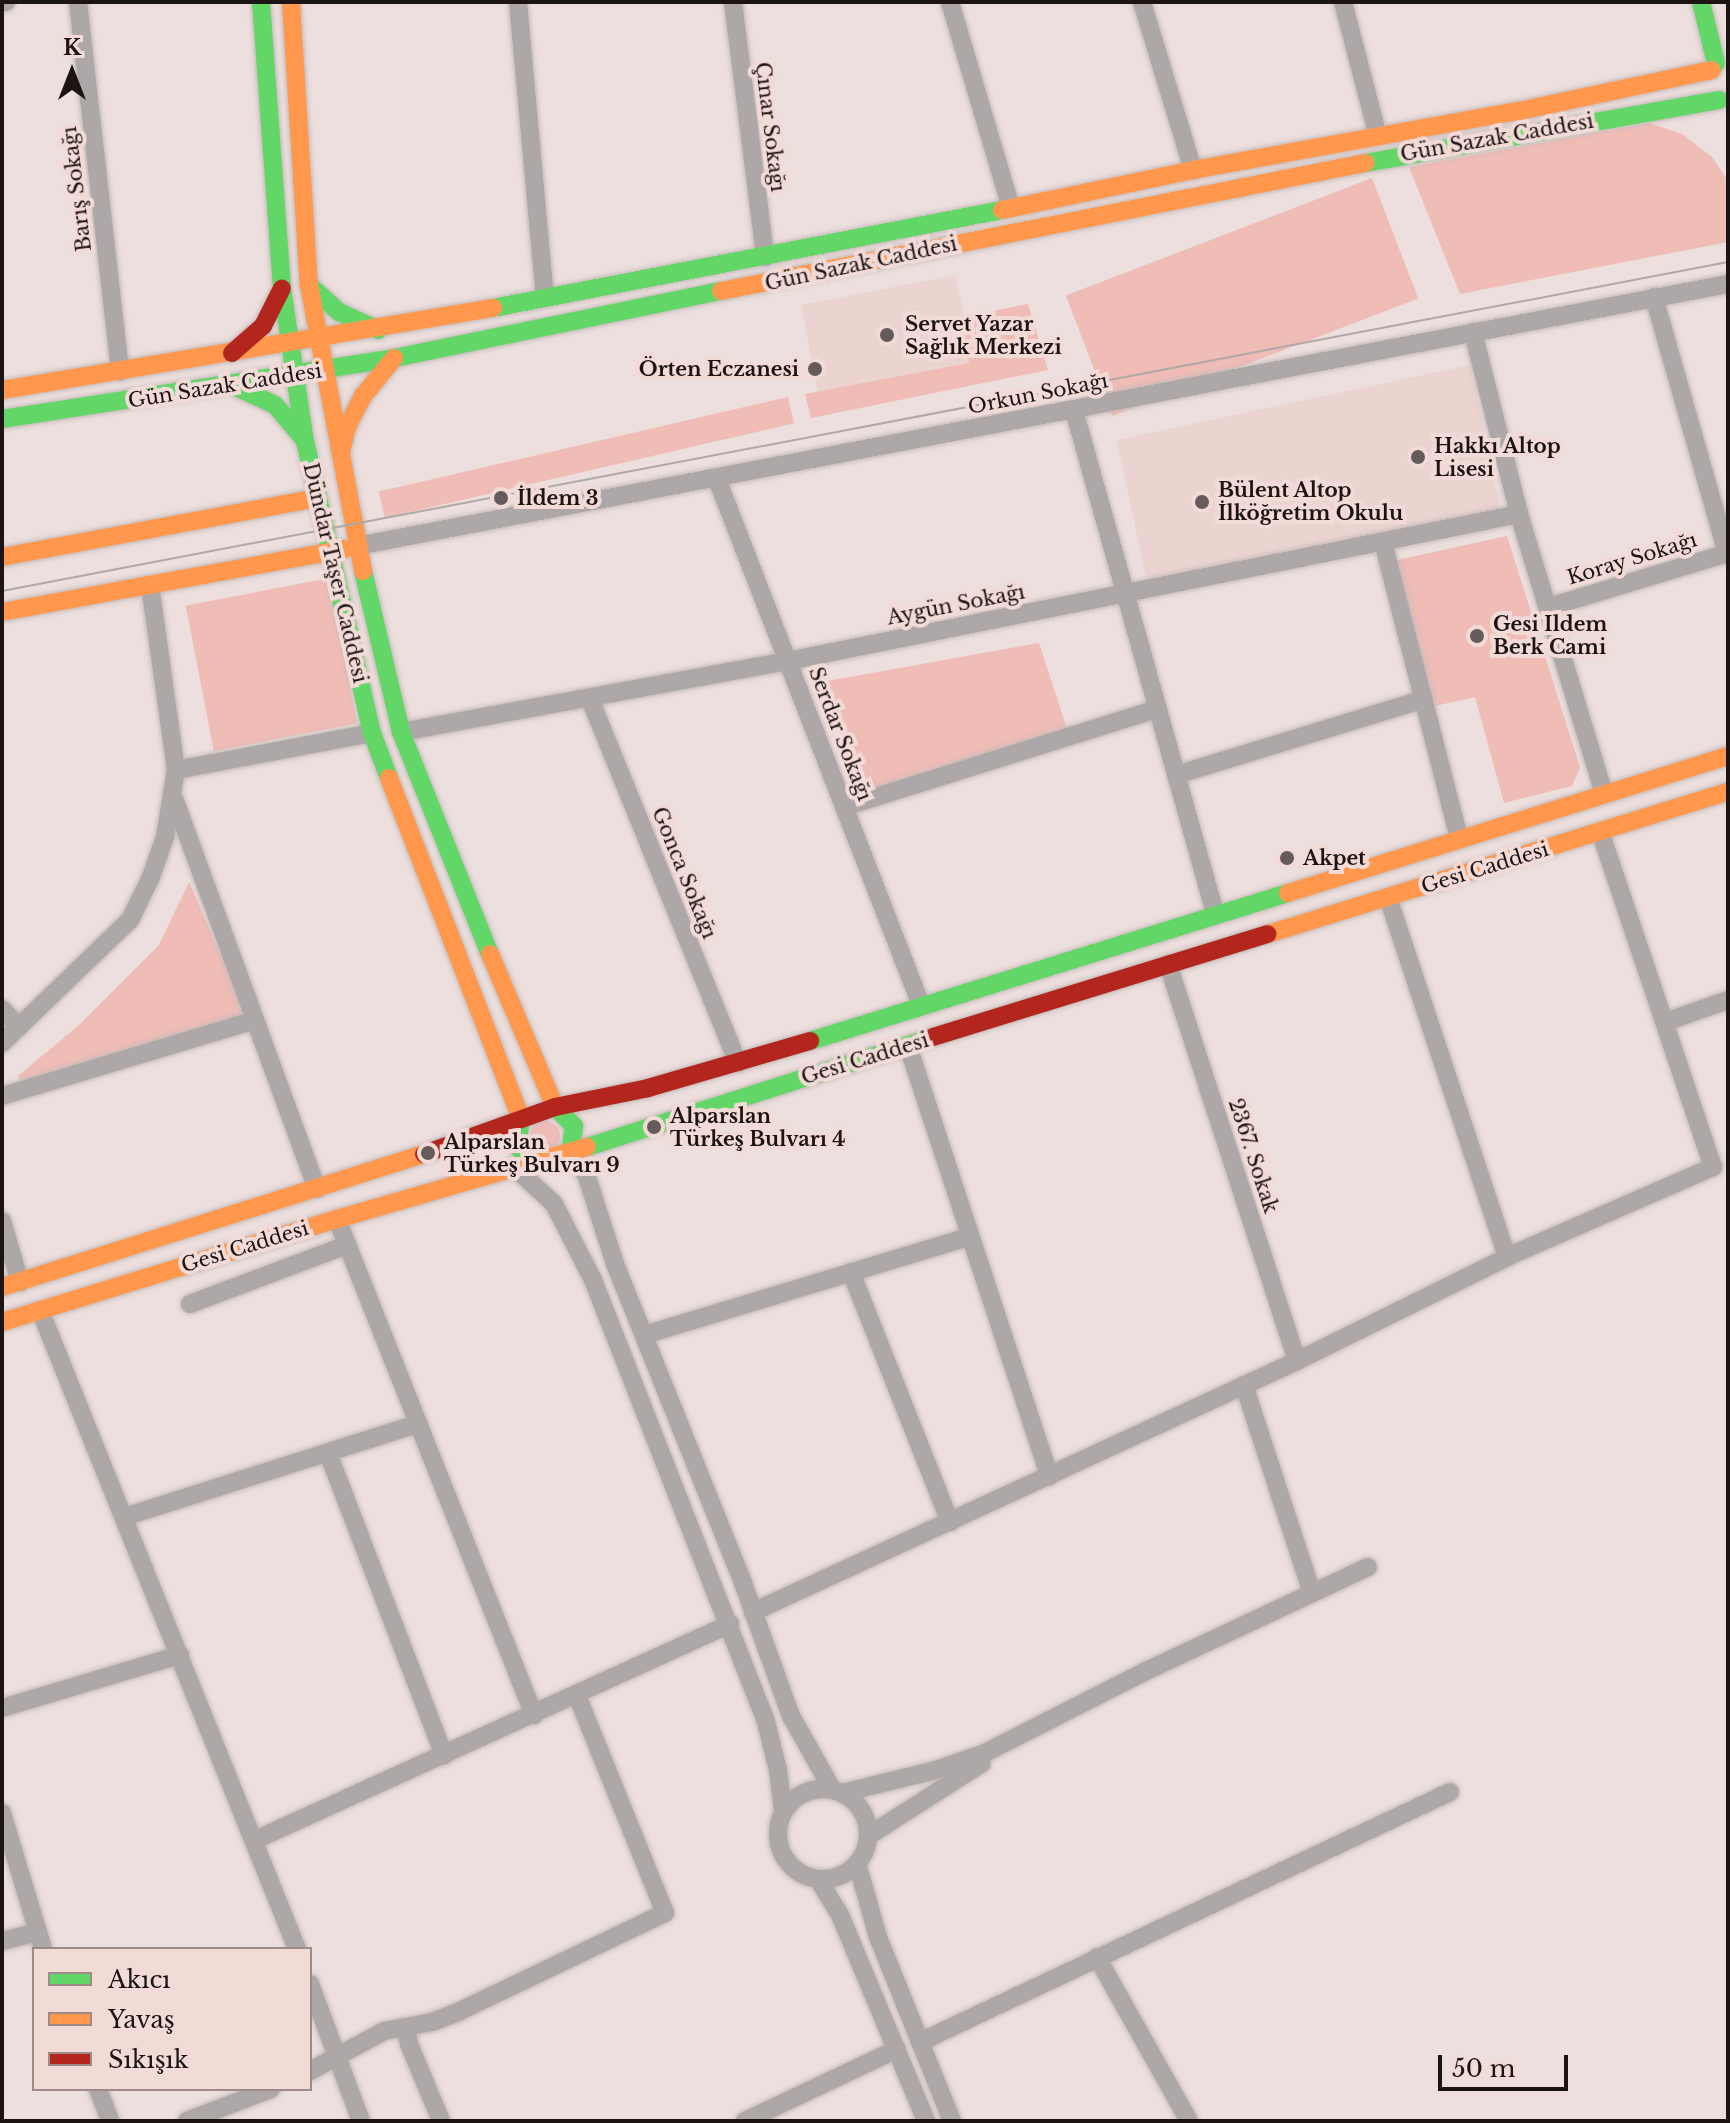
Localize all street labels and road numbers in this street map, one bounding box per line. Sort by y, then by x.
street label: Çınar Sokağı [750,60,790,194]
street label: Gün Sazak Caddesi [1398,109,1596,167]
street label: Barış Sokağı [57,125,97,253]
street label: Gün Sazak Caddesi [763,232,959,296]
street label: Gün Sazak Caddesi [126,359,324,413]
street label: Orkun Sokağı [966,369,1110,419]
street label: Dündar Taşer Caddesi [298,460,372,686]
street label: Koray Sokağı [1564,528,1700,590]
street label: Aygün Sokağı [885,580,1027,630]
street label: Serdar Sokağı [803,664,877,804]
street label: Gonca Sokağı [647,804,721,942]
street label: Gesi Caddesi [1418,837,1552,899]
street label: Gesi Caddesi [798,1028,932,1090]
street label: 2367. Sokak [1223,1096,1283,1216]
street label: Gesi Caddesi [178,1216,312,1278]

